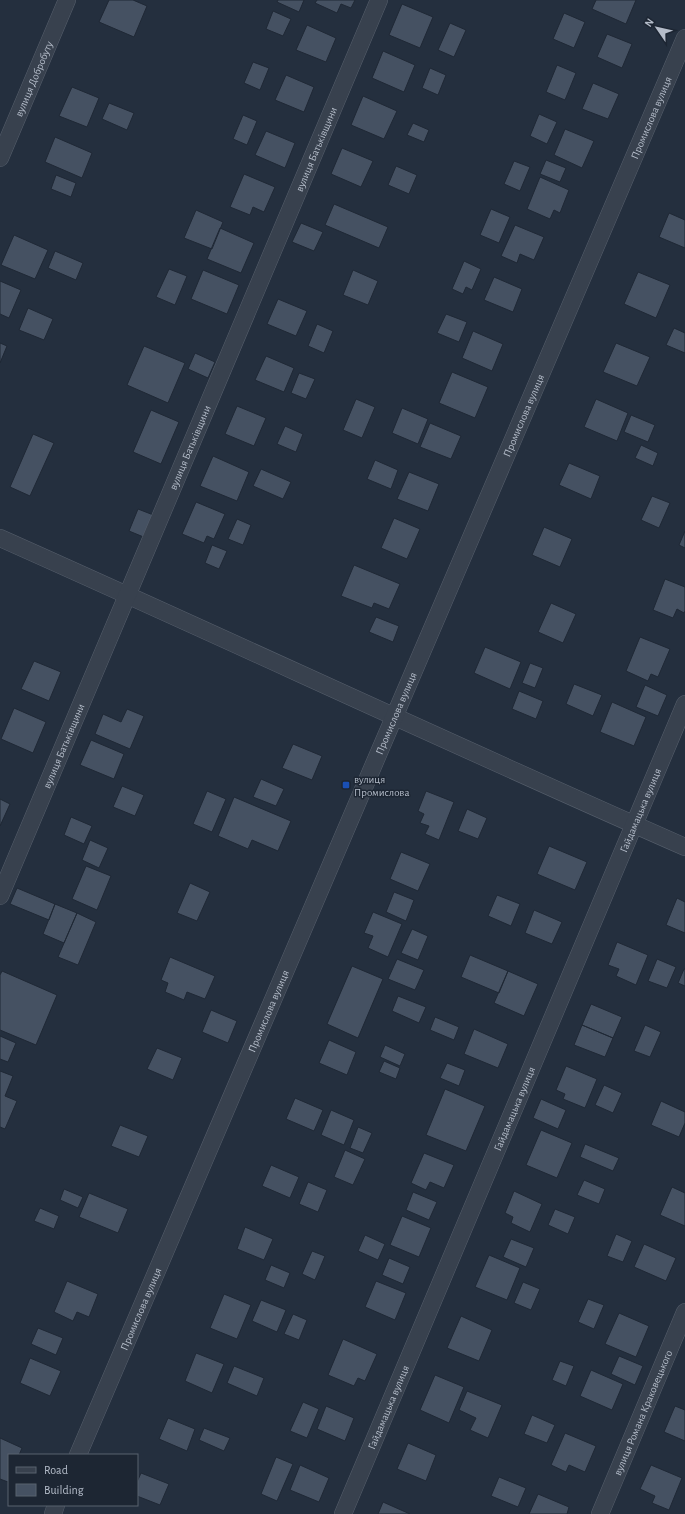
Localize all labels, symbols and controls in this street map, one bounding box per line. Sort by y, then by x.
north arrow [637,8,677,48]
text: N [642,16,656,29]
street label: вулиця Добробуту [13,39,55,118]
street label: Промислова вулиця [629,75,674,161]
street label: вулиця Батьківщини [294,105,339,193]
street label: Промислова вулиця [501,373,546,459]
street label: вулиця Батьківщини [167,404,213,492]
street label: Промислова вулиця [374,670,419,756]
street label: вулиця Батьківщини [41,702,87,790]
street label: Гайдамацька вулиця [618,767,663,854]
place label: вулиця Промислова [354,774,410,798]
marker: вулиця Промислова [341,780,351,790]
street label: Промислова вулиця [246,968,291,1054]
street label: Гайдамацька вулиця [492,1065,537,1153]
street label: Промислова вулиця [119,1266,164,1352]
street label: вулиця Романа Краковецького [612,1349,674,1477]
street label: Гайдамацька вулиця [366,1364,411,1451]
legend [8,1454,138,1506]
text: Road [44,1464,68,1476]
text: Building [44,1484,84,1496]

